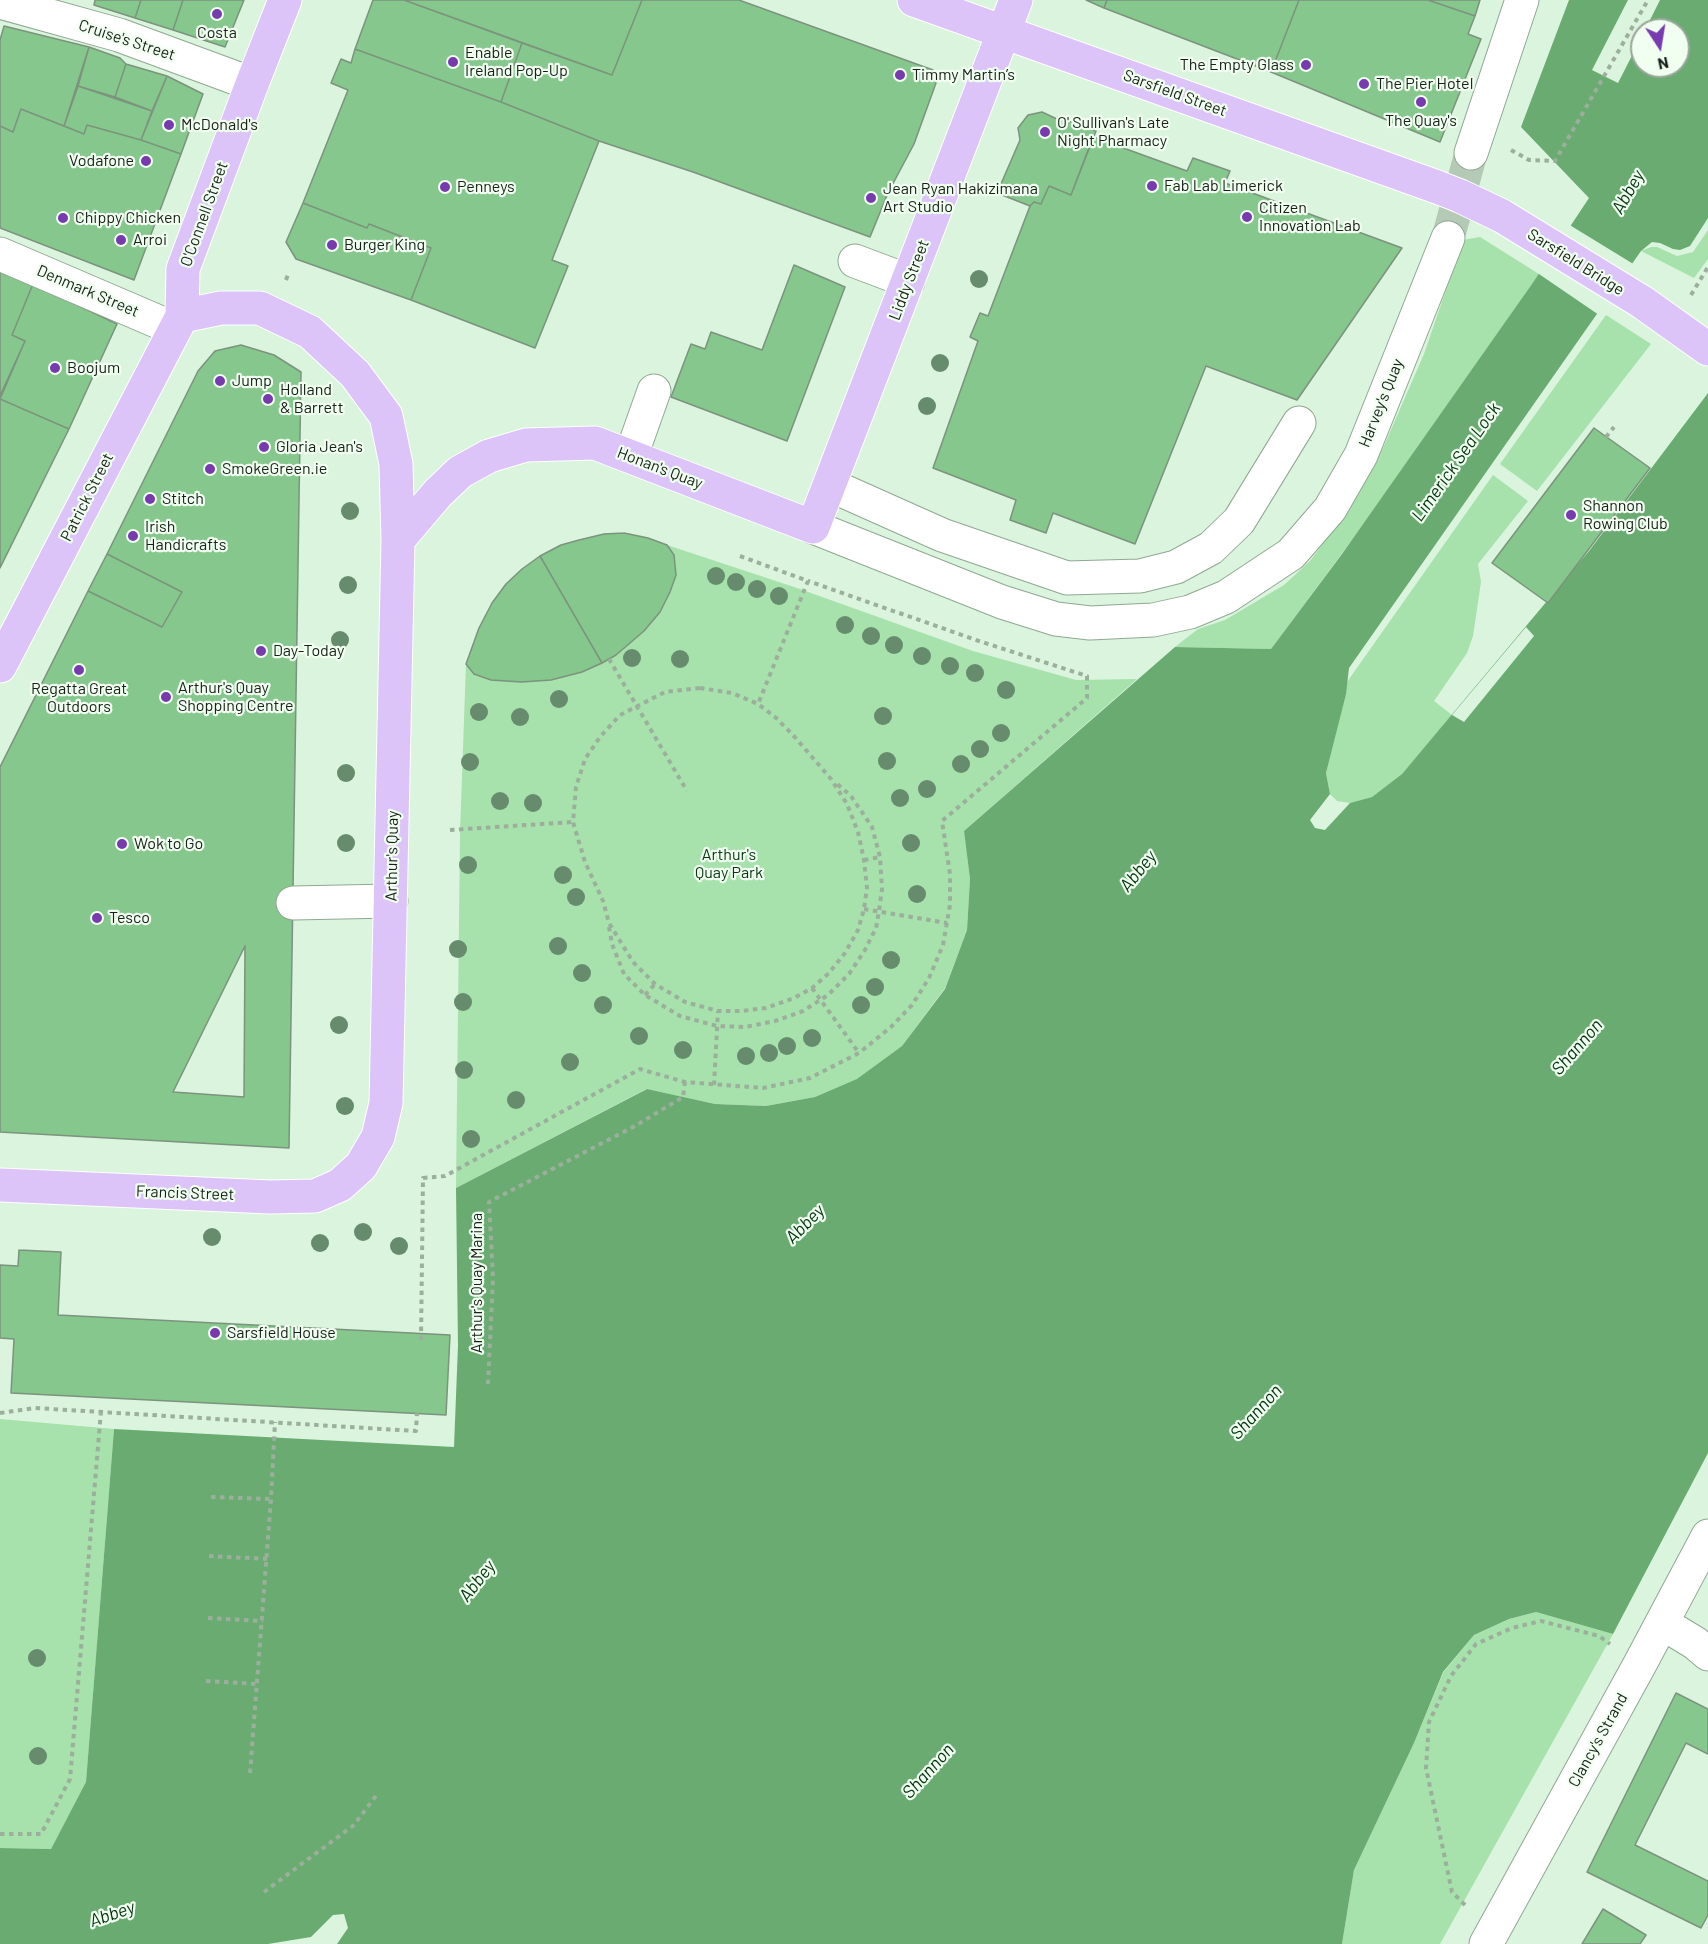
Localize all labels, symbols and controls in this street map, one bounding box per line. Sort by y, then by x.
marker: Costa [210,7,224,21]
street label: Cruise's Street [76,15,178,65]
north arrow [1630,18,1690,78]
place label: Costa [197,23,237,43]
place label: Enable Ireland Pop-Up [465,43,568,81]
text: N [1656,54,1671,75]
marker: Enable Ireland Pop-Up [446,55,460,69]
place label: The Empty Glass [1180,55,1294,75]
marker: The Empty Glass [1299,58,1313,72]
place label: Timmy Martin’s [912,65,1015,85]
street label: Sarsfield Street [1121,65,1229,121]
marker: Timmy Martin’s [893,68,907,82]
place label: The Pier Hotel [1376,74,1473,94]
marker: The Pier Hotel [1357,77,1371,91]
marker: The Quay's [1414,95,1428,109]
place label: The Quay's [1385,111,1457,131]
place label: O' Sullivan's Late Night Pharmacy [1057,113,1169,151]
place label: McDonald's [181,115,258,135]
marker: McDonald's [162,118,176,132]
marker: O' Sullivan's Late Night Pharmacy [1038,125,1052,139]
place label: Vodafone [69,151,134,171]
marker: Vodafone [139,154,153,168]
street label: O'Connell Street [176,159,232,269]
water label: Abbey [1607,166,1649,218]
place label: Fab Lab Limerick [1164,176,1283,196]
place label: Penneys [457,177,515,197]
place label: Jean Ryan Hakizimana Art Studio [883,179,1038,217]
marker: Fab Lab Limerick [1145,179,1159,193]
marker: Penneys [438,180,452,194]
marker: Jean Ryan Hakizimana Art Studio [864,191,878,205]
place label: Citizen Innovation Lab [1259,198,1361,236]
place label: Chippy Chicken [75,208,181,228]
marker: Citizen Innovation Lab [1240,210,1254,224]
marker: Chippy Chicken [56,211,70,225]
street label: Sarsfield Bridge [1524,225,1628,299]
place label: Arroi [133,230,167,250]
marker: Arroi [114,233,128,247]
place label: Burger King [344,235,425,255]
street label: Liddy Street [885,237,933,323]
marker: Burger King [325,238,339,252]
street label: Denmark Street [34,261,142,321]
street label: Harvey's Quay [1355,356,1407,450]
place label: Boojum [67,358,120,378]
marker: Boojum [48,361,62,375]
place label: Jump [232,371,272,391]
marker: Jump [213,374,227,388]
place label: Holland & Barrett [280,380,343,418]
marker: Holland & Barrett [261,392,275,406]
water label: Limerick Sea Lock [1407,399,1505,525]
place label: Gloria Jean's [276,437,363,457]
marker: Gloria Jean's [257,440,271,454]
street label: Honan's Quay [615,443,705,493]
street label: Patrick Street [57,450,117,544]
place label: SmokeGreen.ie [222,459,327,479]
marker: SmokeGreen.ie [203,462,217,476]
place label: Stitch [162,489,204,509]
marker: Stitch [143,492,157,506]
place label: Shannon Rowing Club [1583,496,1668,534]
marker: Shannon Rowing Club [1564,508,1578,522]
place label: Irish Handicrafts [145,517,226,555]
marker: Irish Handicrafts [126,529,140,543]
place label: Day-Today [273,641,344,661]
marker: Day-Today [254,644,268,658]
marker: Regatta Great Outdoors [72,663,86,677]
place label: Arthur's Quay Shopping Centre [178,678,294,716]
place label: Regatta Great Outdoors [31,679,127,717]
marker: Arthur's Quay Shopping Centre [159,690,173,704]
street label: Arthur's Quay [382,810,402,902]
place label: Wok to Go [134,834,203,854]
marker: Wok to Go [115,837,129,851]
park label: Arthur's Quay Park [695,845,763,883]
water label: Abbey [1115,846,1161,896]
place label: Tesco [109,908,150,928]
marker: Tesco [90,911,104,925]
water label: Shannon [1547,1015,1607,1079]
street label: Francis Street [136,1182,234,1204]
water label: Abbey [781,1200,829,1248]
street label: Arthur's Quay Marina [467,1213,487,1353]
place label: Sarsfield House [227,1323,336,1343]
marker: Sarsfield House [208,1326,222,1340]
water label: Shannon [1226,1380,1286,1444]
water label: Abbey [454,1556,500,1606]
street label: Clancy's Strand [1564,1690,1632,1790]
water label: Shannon [898,1739,958,1803]
water label: Abbey [86,1896,138,1932]

